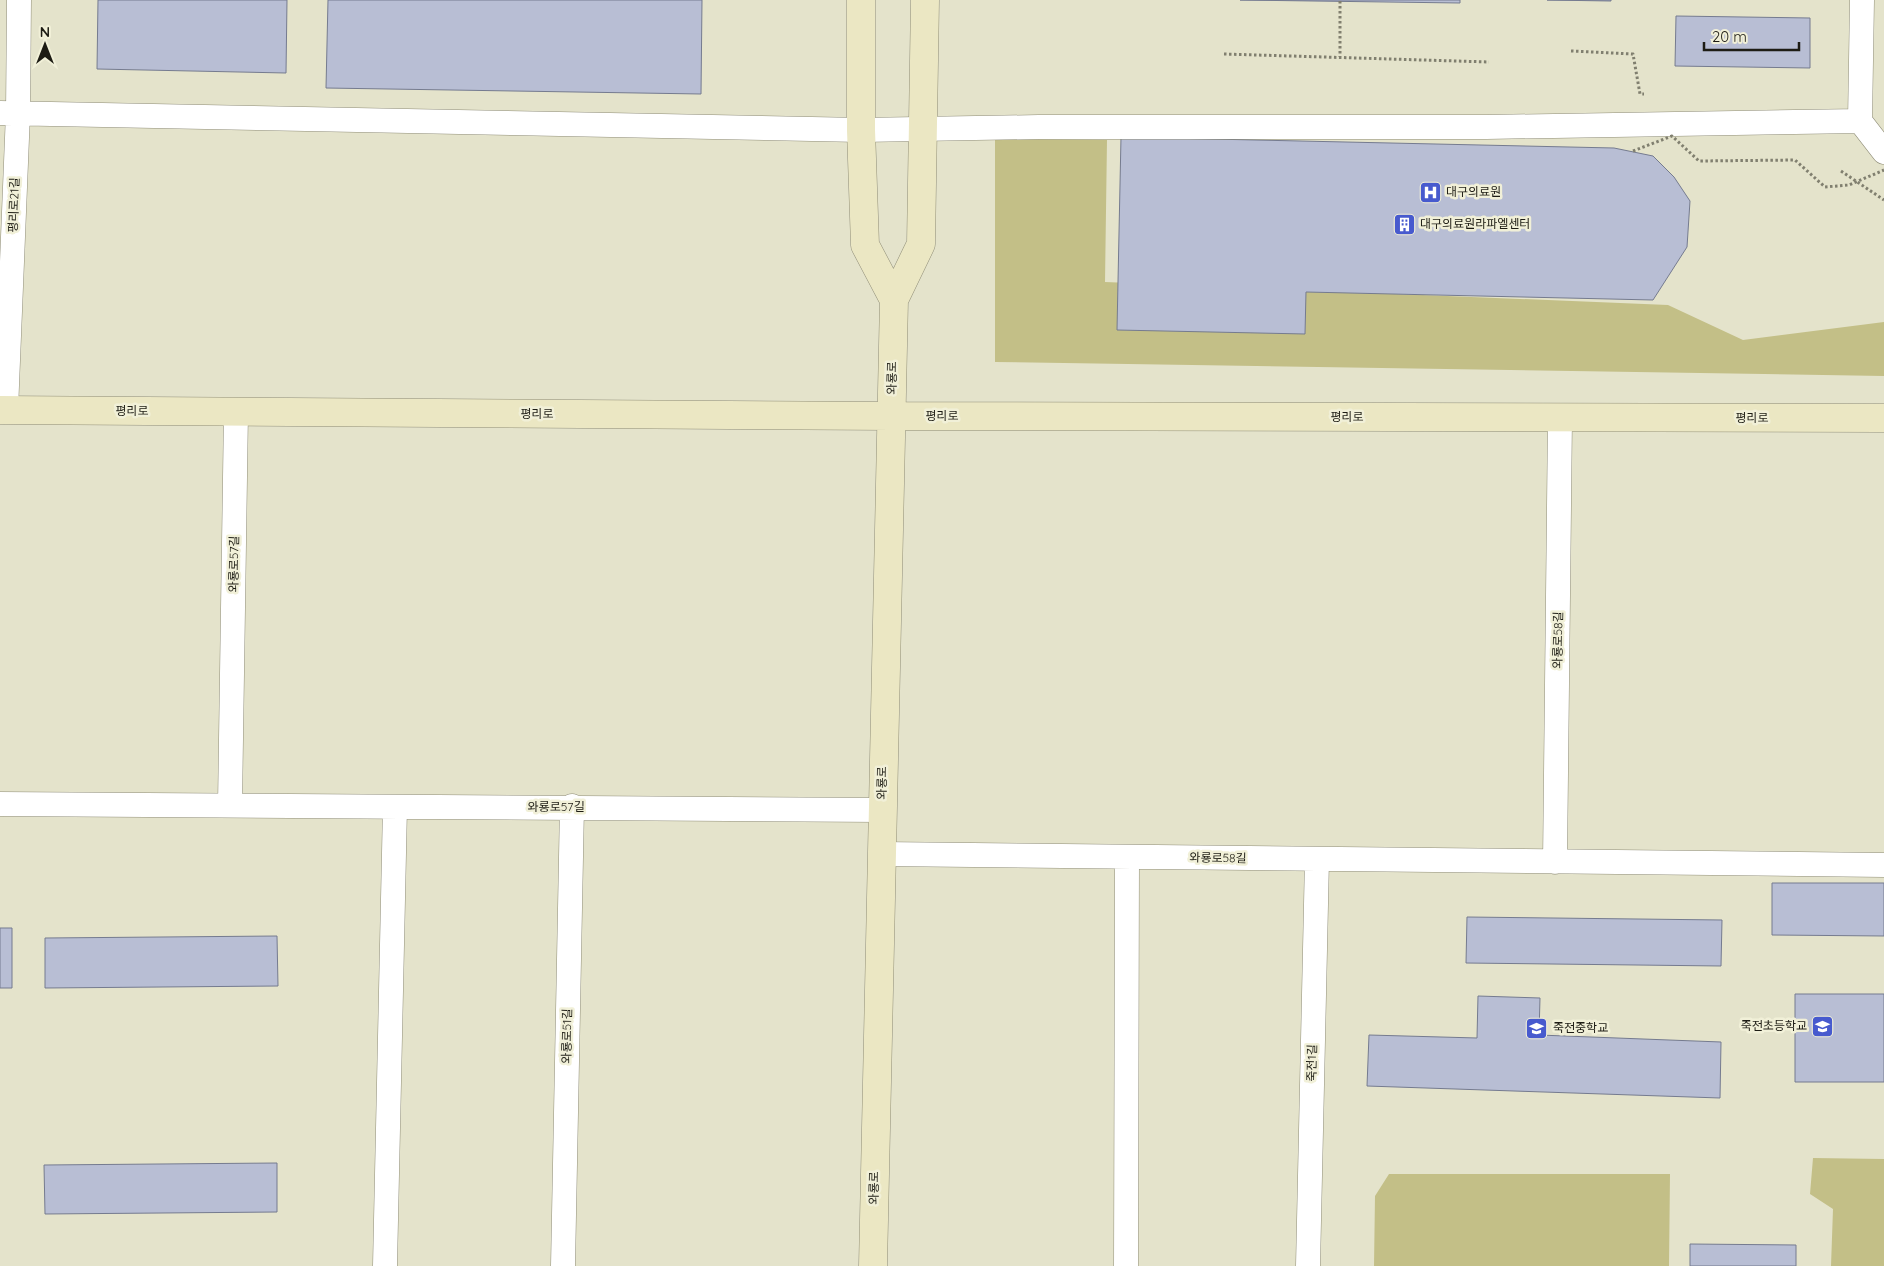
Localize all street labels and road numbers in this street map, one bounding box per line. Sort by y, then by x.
street label: 평리로21길 [5,177,22,233]
street label: 와룡로 [884,361,899,395]
street label: 평리로 [115,403,149,418]
street label: 평리로 [520,406,554,421]
street label: 평리로 [925,408,959,423]
street label: 평리로 [1330,409,1364,424]
street label: 평리로 [1735,410,1769,425]
street label: 와룡로57길 [226,535,241,593]
street label: 와룡로58길 [1550,611,1565,669]
street label: 와룡로 [874,766,889,800]
street label: 와룡로57길 [528,799,584,814]
street label: 와룡로58길 [1189,850,1247,865]
street label: 와룡로51길 [559,1008,574,1064]
street label: 죽전1길 [1304,1044,1319,1082]
street label: 와룡로 [866,1171,881,1205]

